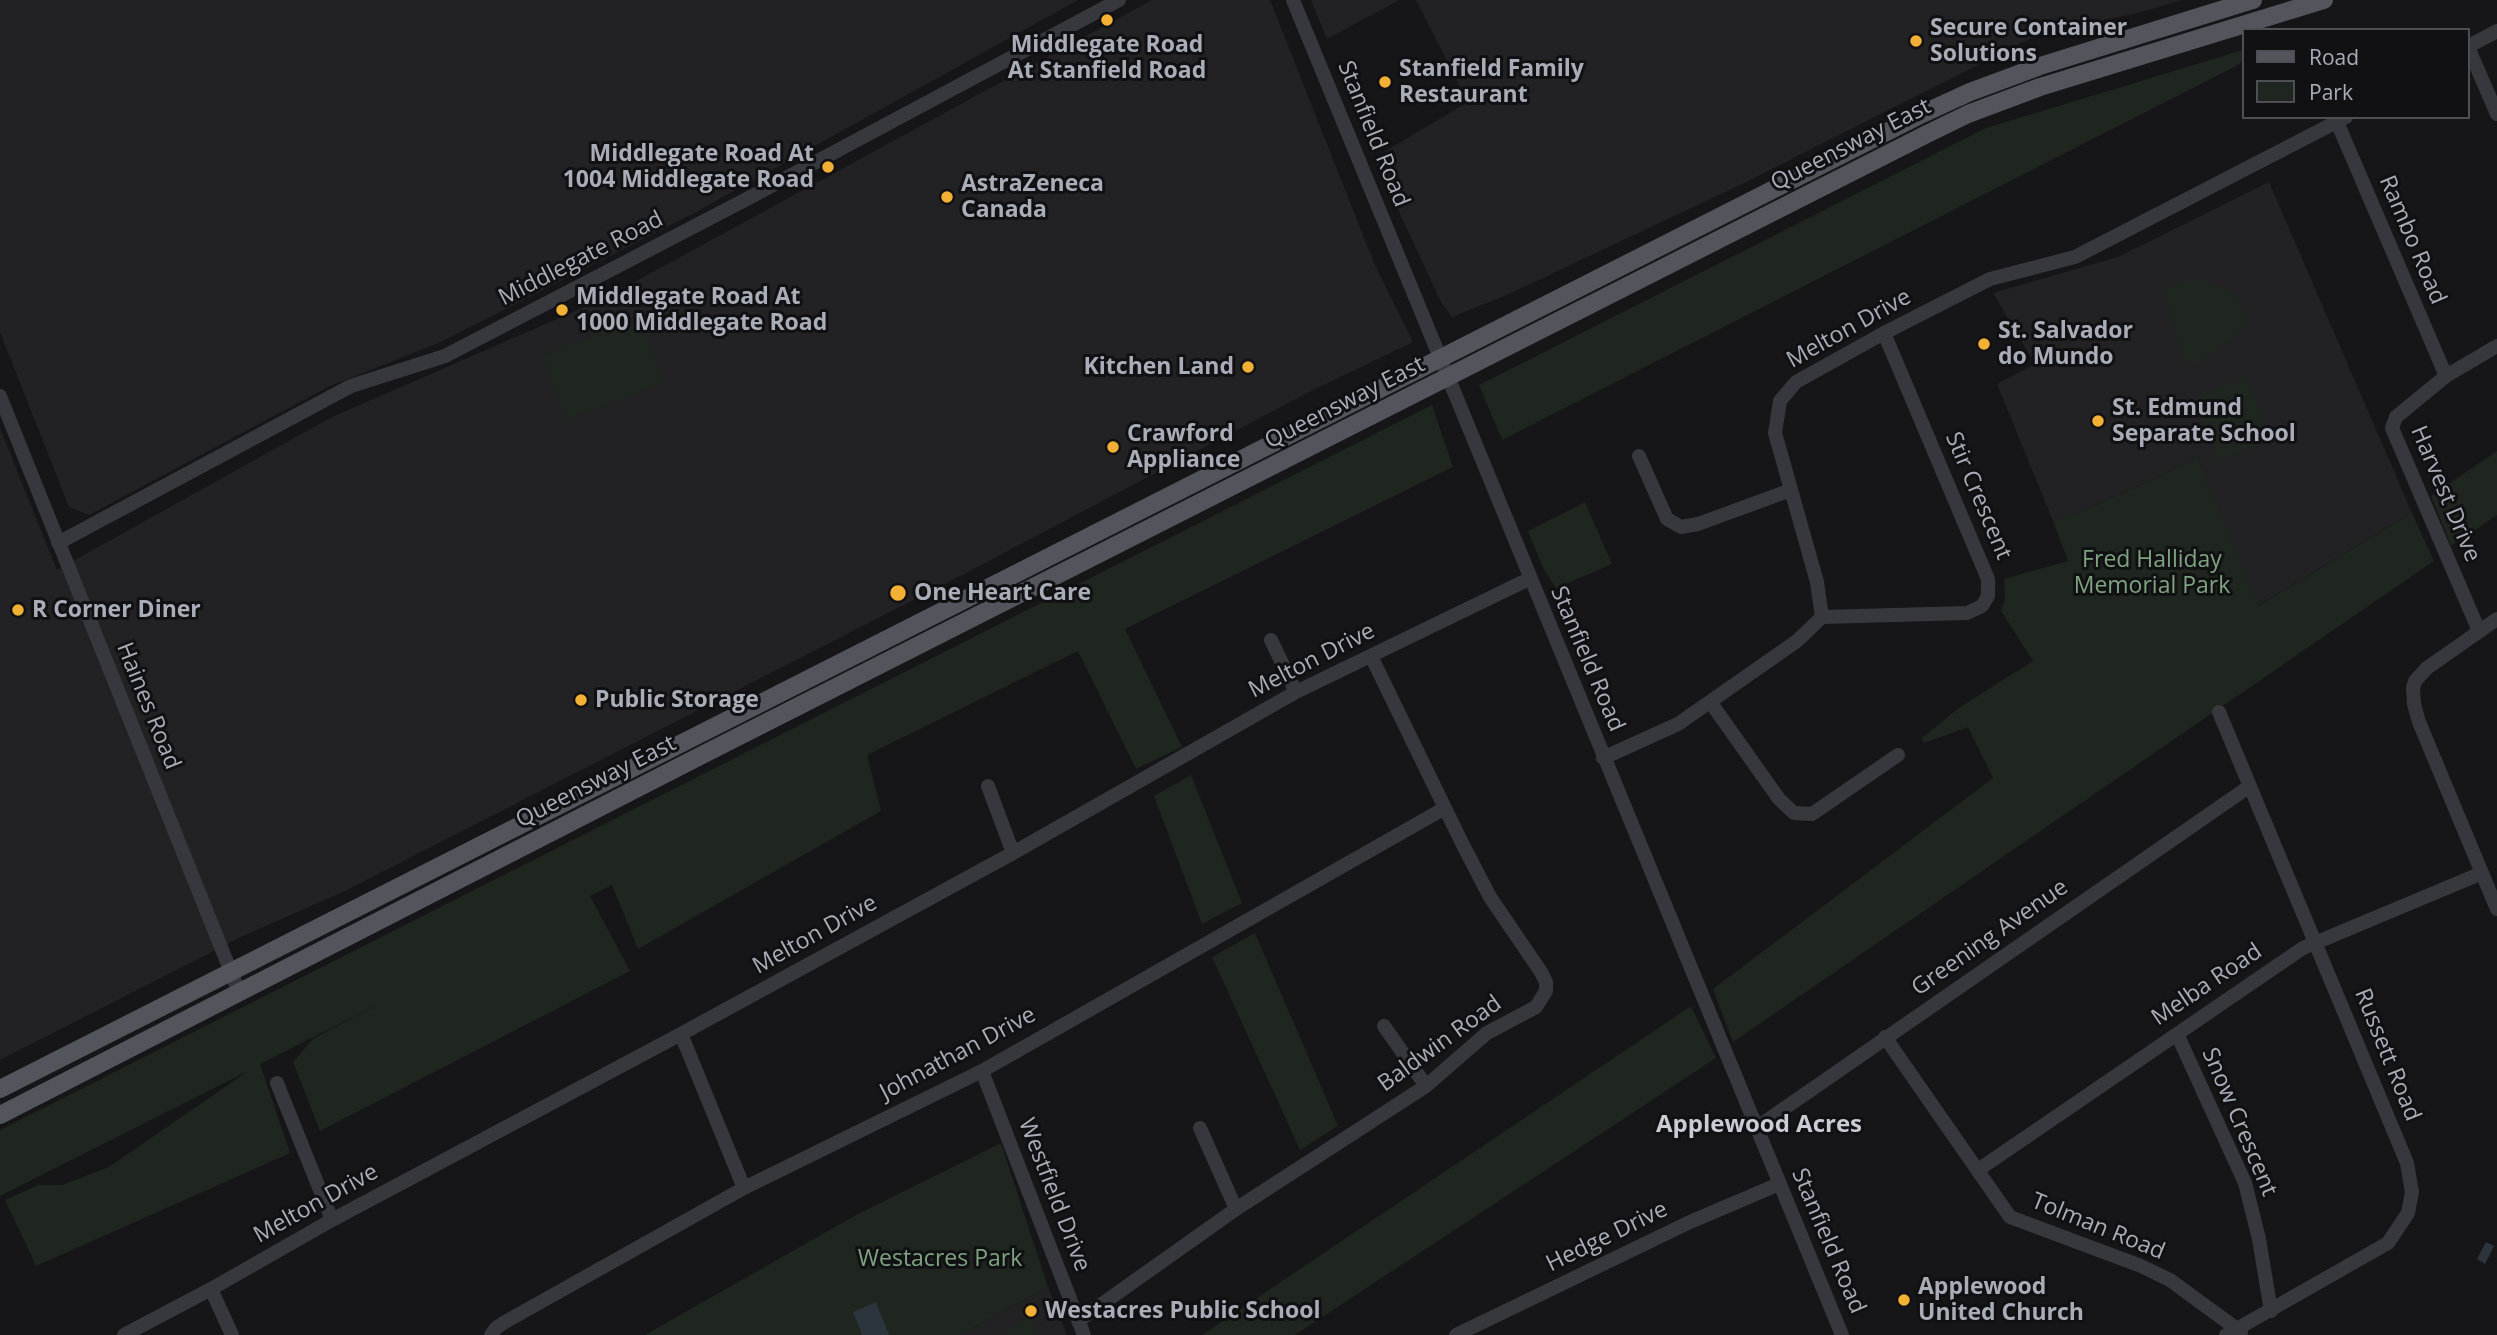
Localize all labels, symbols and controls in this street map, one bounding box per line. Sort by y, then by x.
marker: Middlegate Road At Stanfield Road [1099,12,1115,28]
place label: Secure Container Solutions [1930,14,2127,68]
legend [2242,28,2469,119]
place label: Middlegate Road At Stanfield Road [1008,31,1206,85]
marker: Secure Container Solutions [1908,33,1924,49]
text: Road [2309,43,2359,71]
place label: Stanfield Family Restaurant [1399,55,1584,109]
street label: Stanfield Road [1331,57,1415,211]
marker: Stanfield Family Restaurant [1377,74,1393,90]
text: Park [2309,78,2353,106]
street label: Queensway East [1766,93,1936,197]
place label: Middlegate Road At 1004 Middlegate Road [563,140,814,194]
marker: Middlegate Road At 1004 Middlegate Road [820,159,836,175]
place label: AstraZeneca Canada [961,170,1104,224]
street label: Rambo Road [2373,172,2451,308]
marker: AstraZeneca Canada [939,189,955,205]
street label: Middlegate Road [494,206,668,312]
place label: Middlegate Road At 1000 Middlegate Road [576,283,827,337]
street label: Melton Drive [1782,284,1916,374]
marker: Middlegate Road At 1000 Middlegate Road [554,302,570,318]
place label: St. Salvador do Mundo [1998,317,2133,371]
marker: St. Salvador do Mundo [1976,336,1992,352]
street label: Queensway East [1260,351,1430,455]
place label: Kitchen Land [1084,353,1234,381]
marker: Kitchen Land [1240,359,1256,375]
place label: St. Edmund Separate School [2112,394,2296,448]
marker: St. Edmund Separate School [2090,413,2106,429]
place label: Crawford Appliance [1127,420,1240,474]
street label: Harvest Drive [2404,422,2486,566]
street label: Stir Crescent [1939,428,2017,564]
marker: Crawford Appliance [1105,439,1121,455]
park label: Fred Halliday Memorial Park [2074,546,2230,600]
place label: One Heart Care [914,579,1091,607]
street label: Stanfield Road [1544,582,1630,736]
marker: One Heart Care [888,583,908,603]
place label: R Corner Diner [32,596,201,624]
marker: R Corner Diner [10,602,26,618]
street label: Melton Drive [1244,617,1380,705]
street label: Haines Road [110,639,186,773]
place label: Public Storage [595,686,759,714]
marker: Public Storage [573,692,589,708]
street label: Queensway East [511,730,681,834]
street label: Greening Avenue [1907,874,2073,1002]
street label: Melton Drive [748,890,882,980]
street label: Melba Road [2147,938,2267,1032]
street label: Russett Road [2348,985,2426,1125]
street label: Baldwin Road [1373,990,1507,1098]
street label: Johnathan Drive [875,1001,1041,1107]
street label: Snow Crescent [2195,1044,2283,1200]
district label: Applewood Acres [1656,1111,1862,1139]
street label: Westfield Drive [1012,1114,1096,1276]
street label: Melton Drive [249,1159,383,1249]
street label: Stanfield Road [1785,1164,1871,1318]
street label: Tolman Road [2027,1188,2169,1266]
street label: Hedge Drive [1542,1196,1672,1278]
park label: Westacres Park [858,1245,1022,1273]
place label: Applewood United Church [1918,1273,2084,1327]
marker: Applewood United Church [1896,1292,1912,1308]
place label: Westacres Public School [1045,1297,1320,1325]
marker: Westacres Public School [1023,1303,1039,1319]

